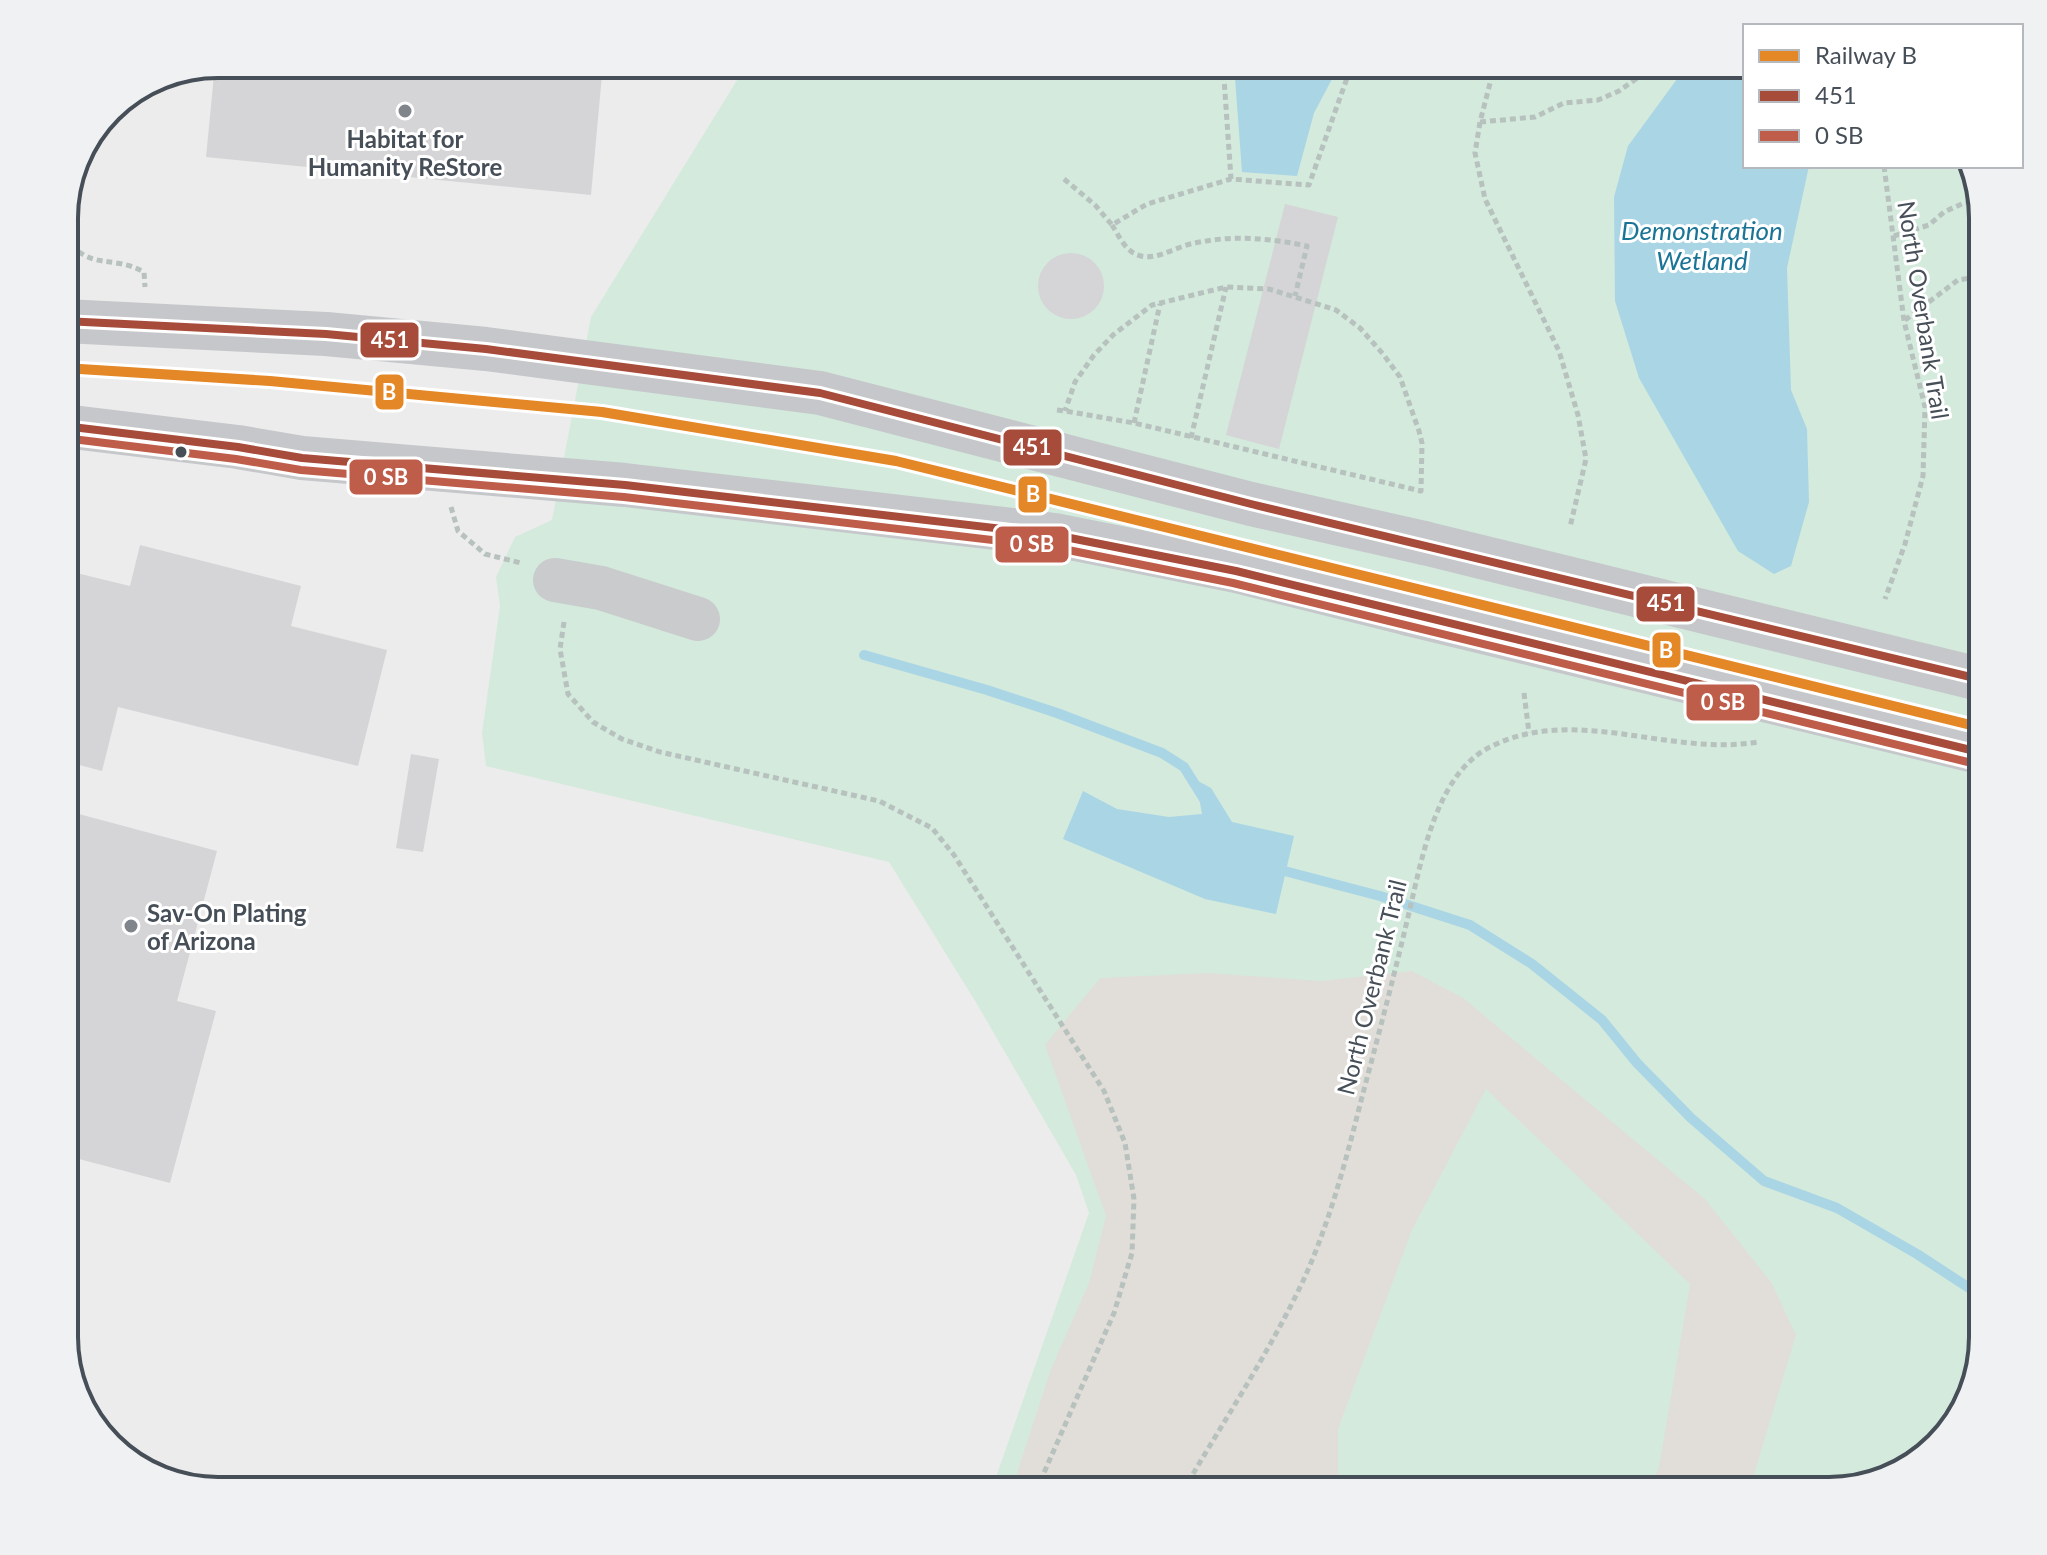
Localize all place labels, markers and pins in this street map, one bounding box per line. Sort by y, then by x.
marker: Habitat for Humanity ReStore [396,102,414,120]
place label: Habitat for Humanity ReStore [308,124,502,181]
unlabelled marker [173,444,189,460]
place label: Sav-On Plating of Arizona [147,898,307,955]
marker: Sav-On Plating of Arizona [122,917,140,935]

